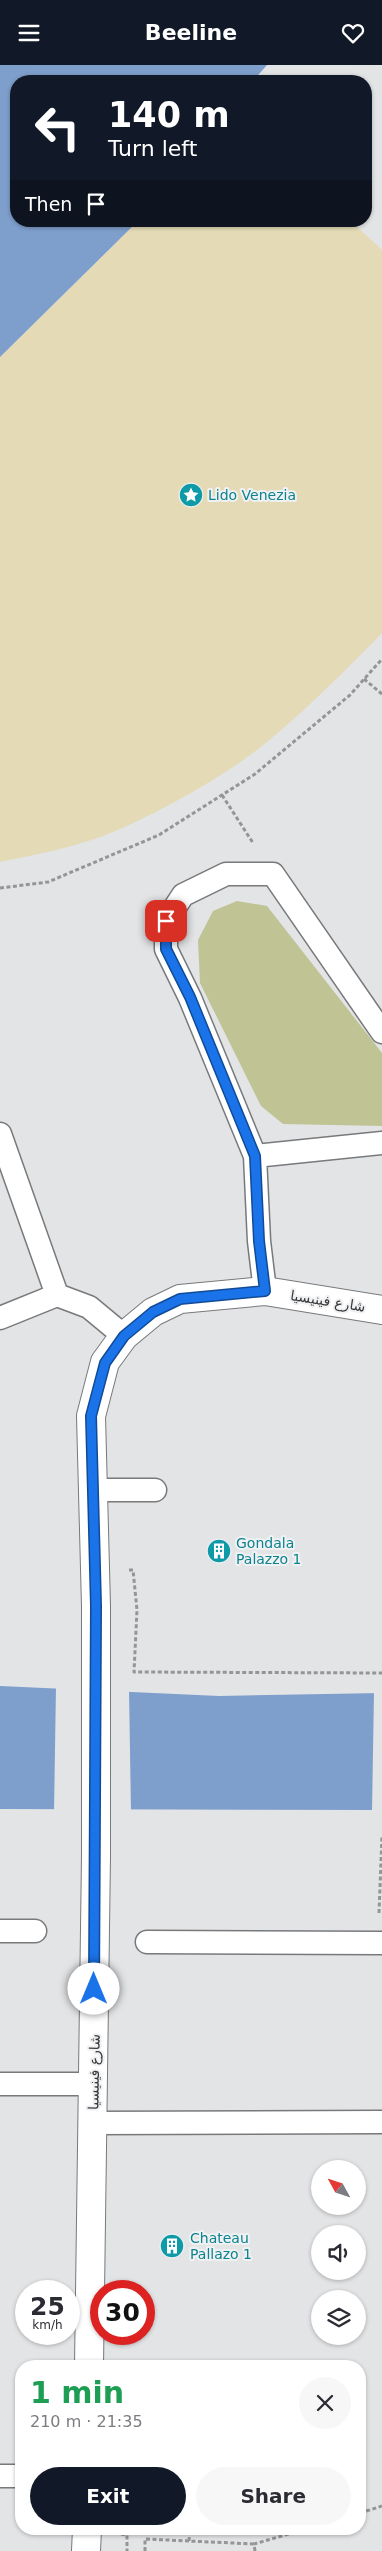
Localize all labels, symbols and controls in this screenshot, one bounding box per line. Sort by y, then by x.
icon: menu [15,19,43,47]
icon: heart [339,19,367,47]
text: Beeline [145,20,237,45]
icon: left [25,95,90,160]
text: 140 m [108,95,230,135]
text: Turn left [108,136,197,161]
icon: arrive [82,190,110,218]
text: Then [25,193,72,215]
place icon: Lido Venezia [178,482,204,508]
place label: Lido Venezia [208,487,296,503]
pin [145,900,187,942]
icon: arrive [152,907,180,935]
street label: شارع فينيسيا [289,1287,367,1316]
place label: Gondala Palazzo 1 [236,1535,301,1567]
building icon: Gondala Palazzo 1 [206,1538,232,1564]
position arrow [67,1962,119,2014]
street label: شارع فينيسيا [85,2034,104,2110]
north arrow [311,2160,366,2215]
map controls [311,2160,366,2345]
button: sound [311,2225,366,2280]
place label: Chateau Pallazo 1 [190,2230,252,2262]
building icon: Chateau Pallazo 1 [159,2233,185,2259]
speed limit sign: 30 [90,2280,155,2345]
button: layers [311,2290,366,2345]
text: 25 [30,2292,65,2321]
text: km/h [32,2318,63,2332]
text: 1 min [30,2375,124,2410]
button: close [299,2377,351,2429]
text: 210 m · 21:35 [30,2412,143,2431]
button: Exit [30,2467,186,2525]
button: Share [196,2467,351,2525]

